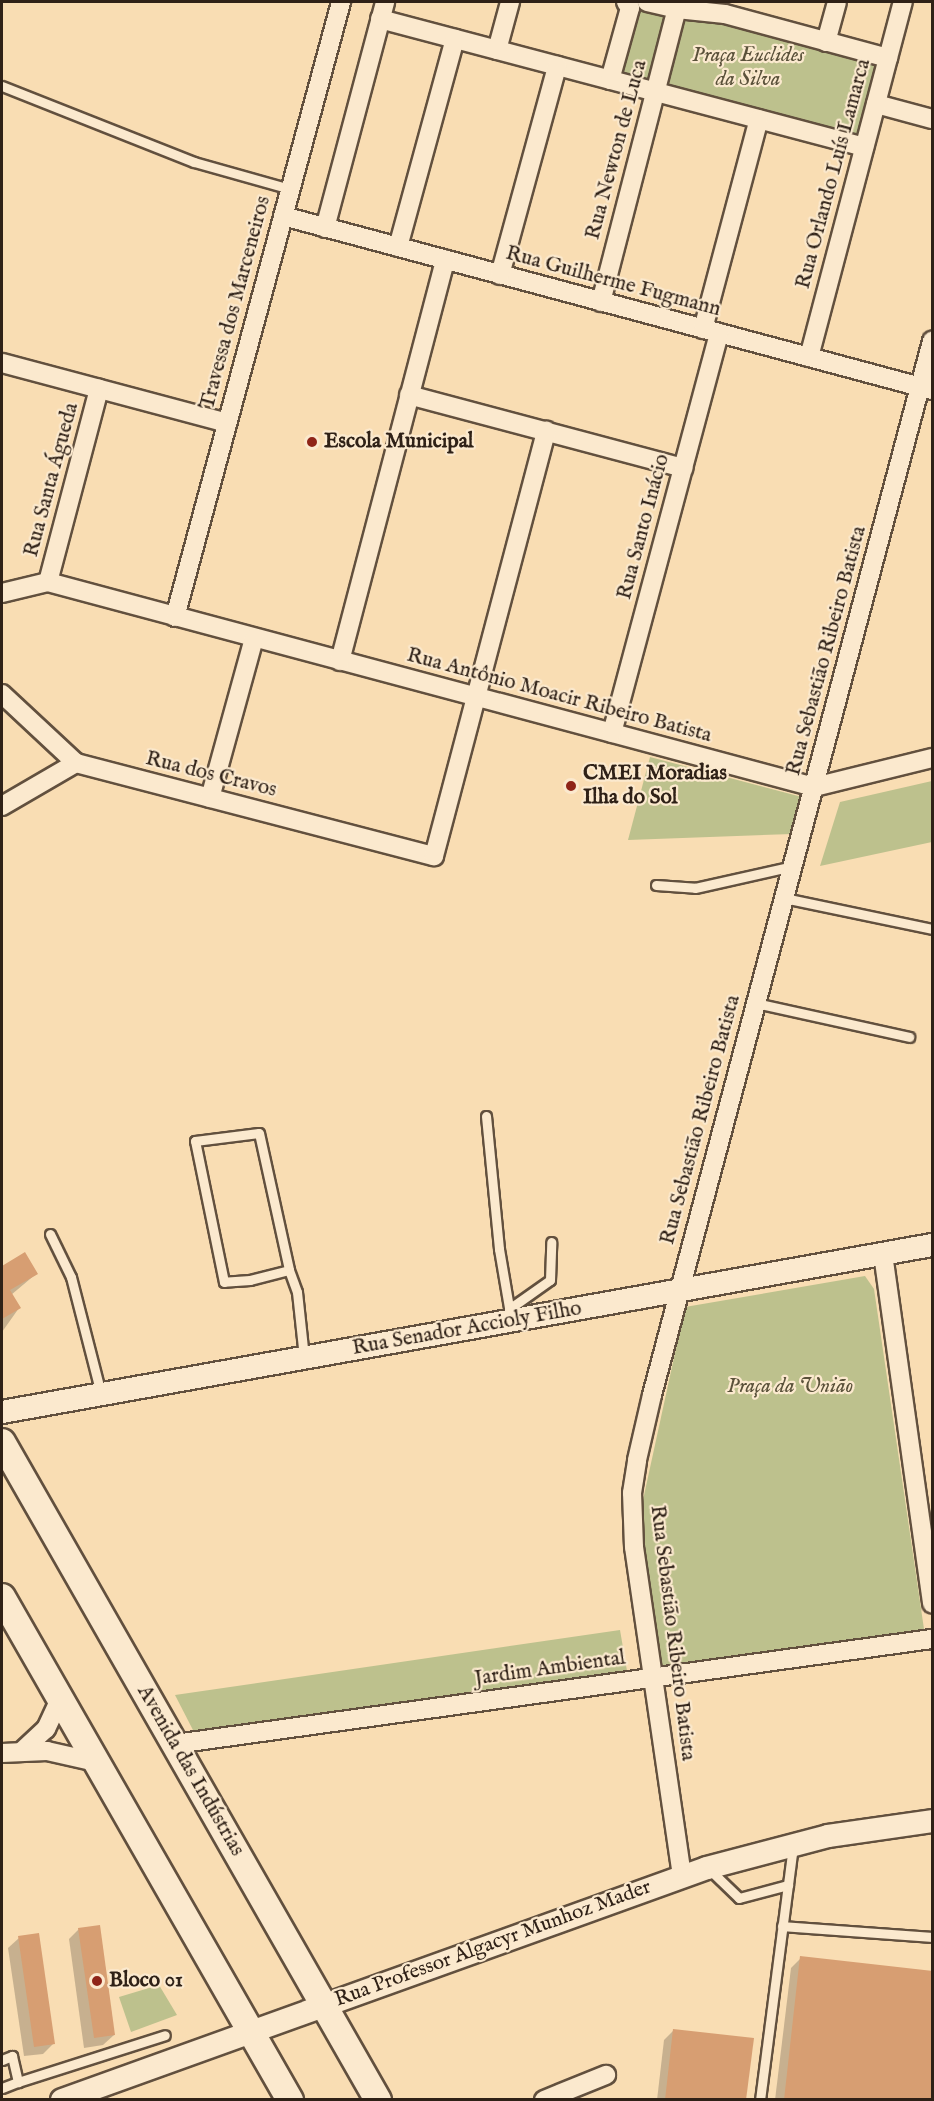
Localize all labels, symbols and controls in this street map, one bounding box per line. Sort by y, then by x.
park label: Praça Euclides da Silva [692,43,804,93]
street label: Rua Orlando Luís Lamarca [791,56,877,292]
street label: Rua Newton de Luca [581,57,653,243]
street label: Travessa dos Marceneiros [195,193,277,413]
street label: Rua Guilherme Fugmann [503,241,723,323]
street label: Rua Santa Águeda [19,400,85,560]
place label: Escola Municipal [324,429,474,455]
marker: Escola Municipal [305,435,319,449]
street label: Rua Santo Inácio [612,452,676,602]
street label: Rua Sebastião Ribeiro Batista [782,523,872,779]
street label: Rua Antônio Moacir Ribeiro Batista [404,643,714,749]
street label: Rua dos Cravos [143,747,279,803]
place label: CMEI Moradias Ilha do Sol [583,761,727,811]
marker: CMEI Moradias Ilha do Sol [564,779,578,793]
street label: Rua Sebastião Ribeiro Batista [656,992,746,1248]
street label: Rua Senador Accioly Filho [350,1296,584,1362]
park label: Praça da União [727,1374,853,1400]
street label: Rua Sebastião Ribeiro Batista [644,1504,700,1762]
street label: Jardim Ambiental [473,1646,627,1692]
street label: Avenida das Indústrias [131,1681,249,1861]
street label: Rua Professor Algacyr Munhoz Mader [331,1875,655,2013]
place label: Bloco 01 [109,1968,183,1994]
marker: Bloco 01 [90,1974,104,1988]

